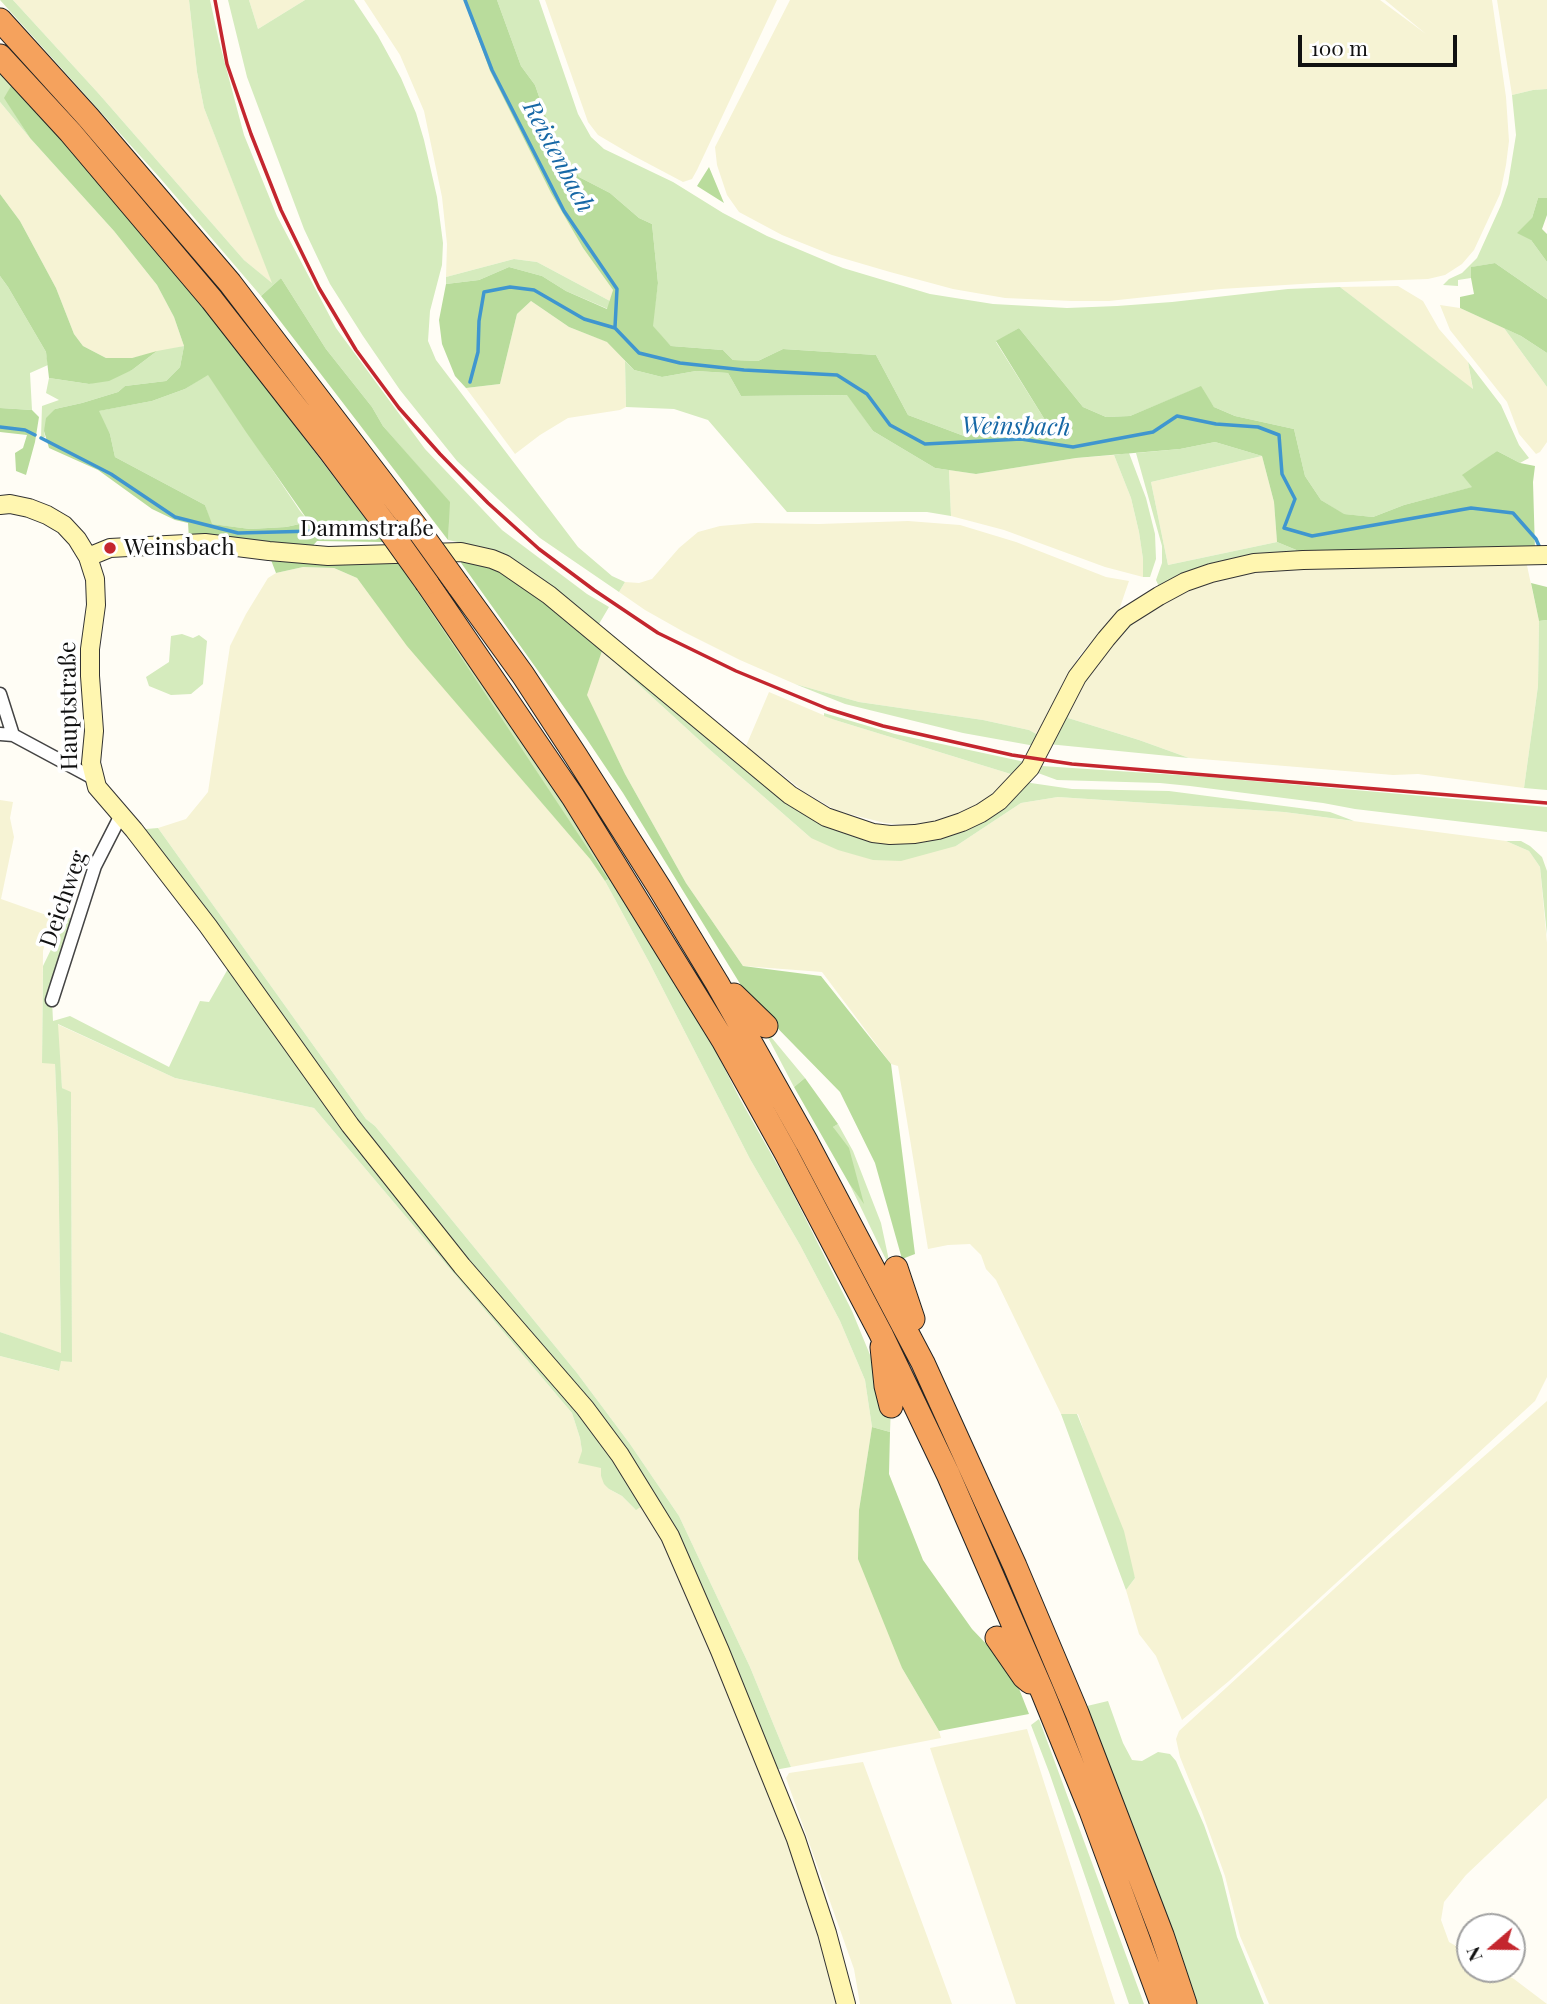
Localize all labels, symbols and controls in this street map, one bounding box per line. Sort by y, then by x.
scale bar [1302,21,1461,65]
text: 100 m [1311,33,1368,61]
water label: Reistenbach [516,96,600,218]
water label: Weinsbach [961,412,1071,442]
street label: Dammstraße [300,515,434,543]
place label: Weinsbach [124,534,235,562]
marker: Weinsbach [102,540,118,556]
street label: Hauptstraße [54,641,84,771]
street label: Deichweg [35,847,93,951]
north arrow [1456,1913,1526,1983]
text: N [1459,1944,1488,1965]

